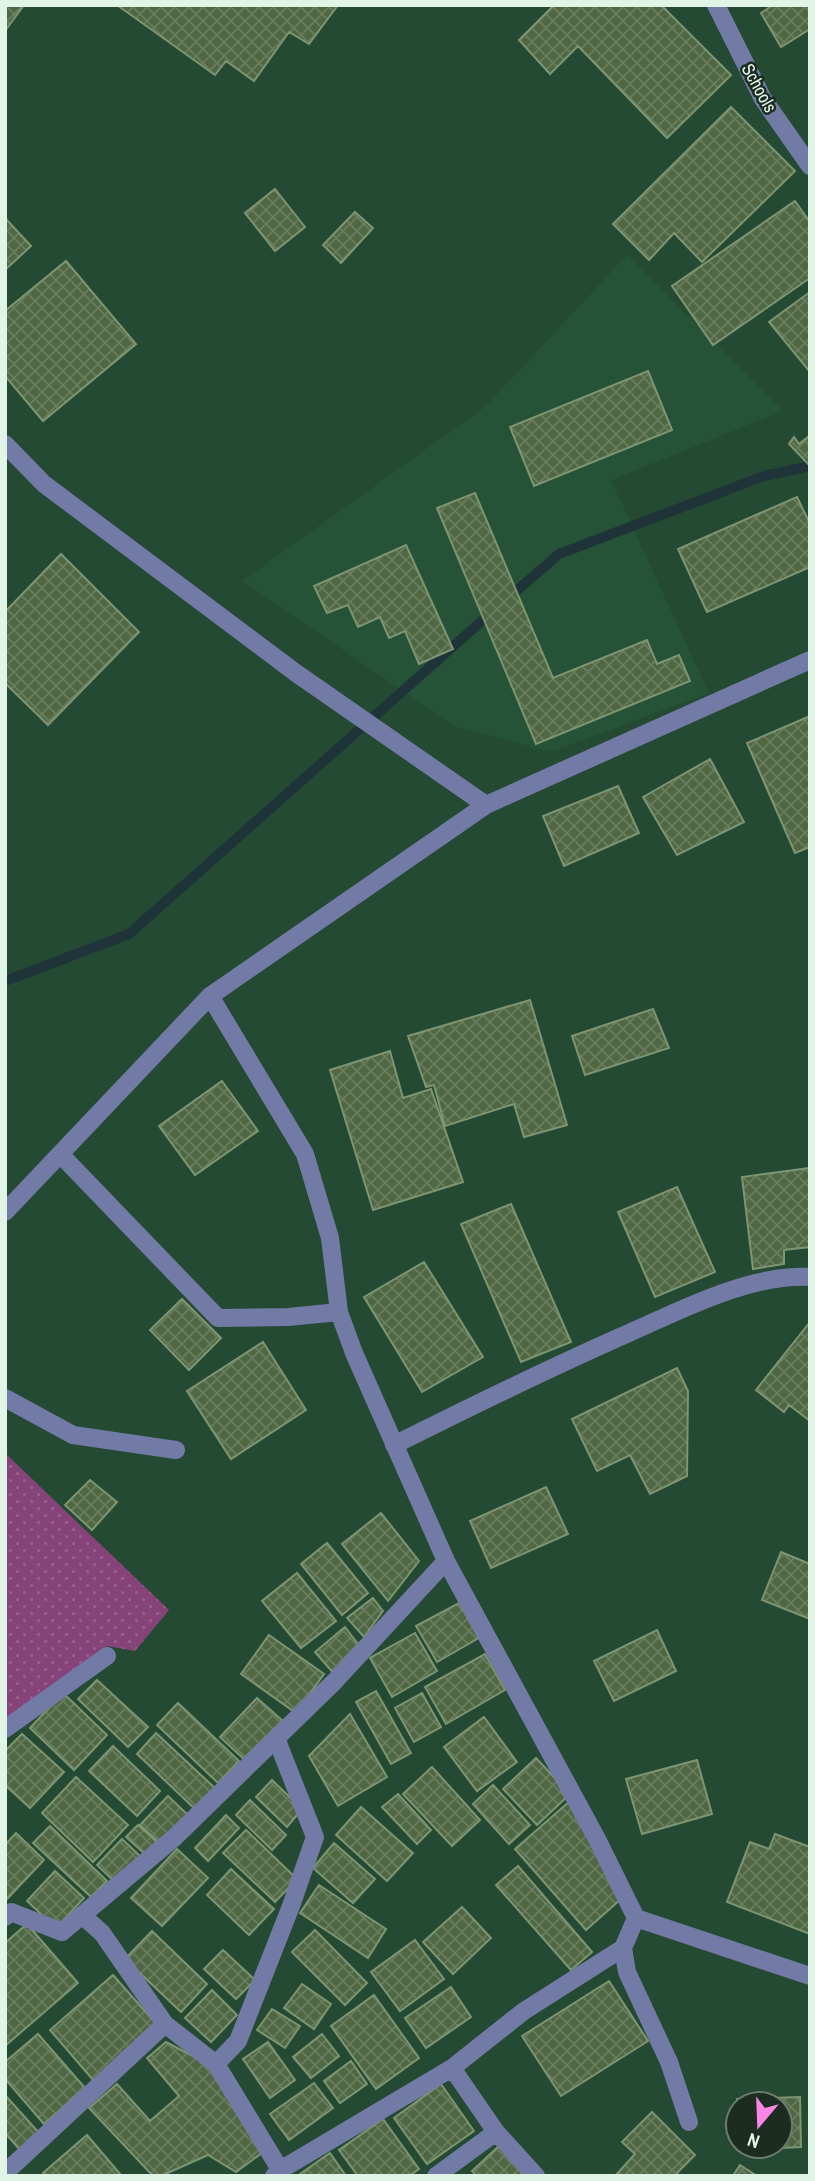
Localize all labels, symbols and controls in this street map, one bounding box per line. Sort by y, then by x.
street label: Schools [736,59,783,117]
north arrow [724,2090,794,2160]
text: N [744,2127,763,2155]

